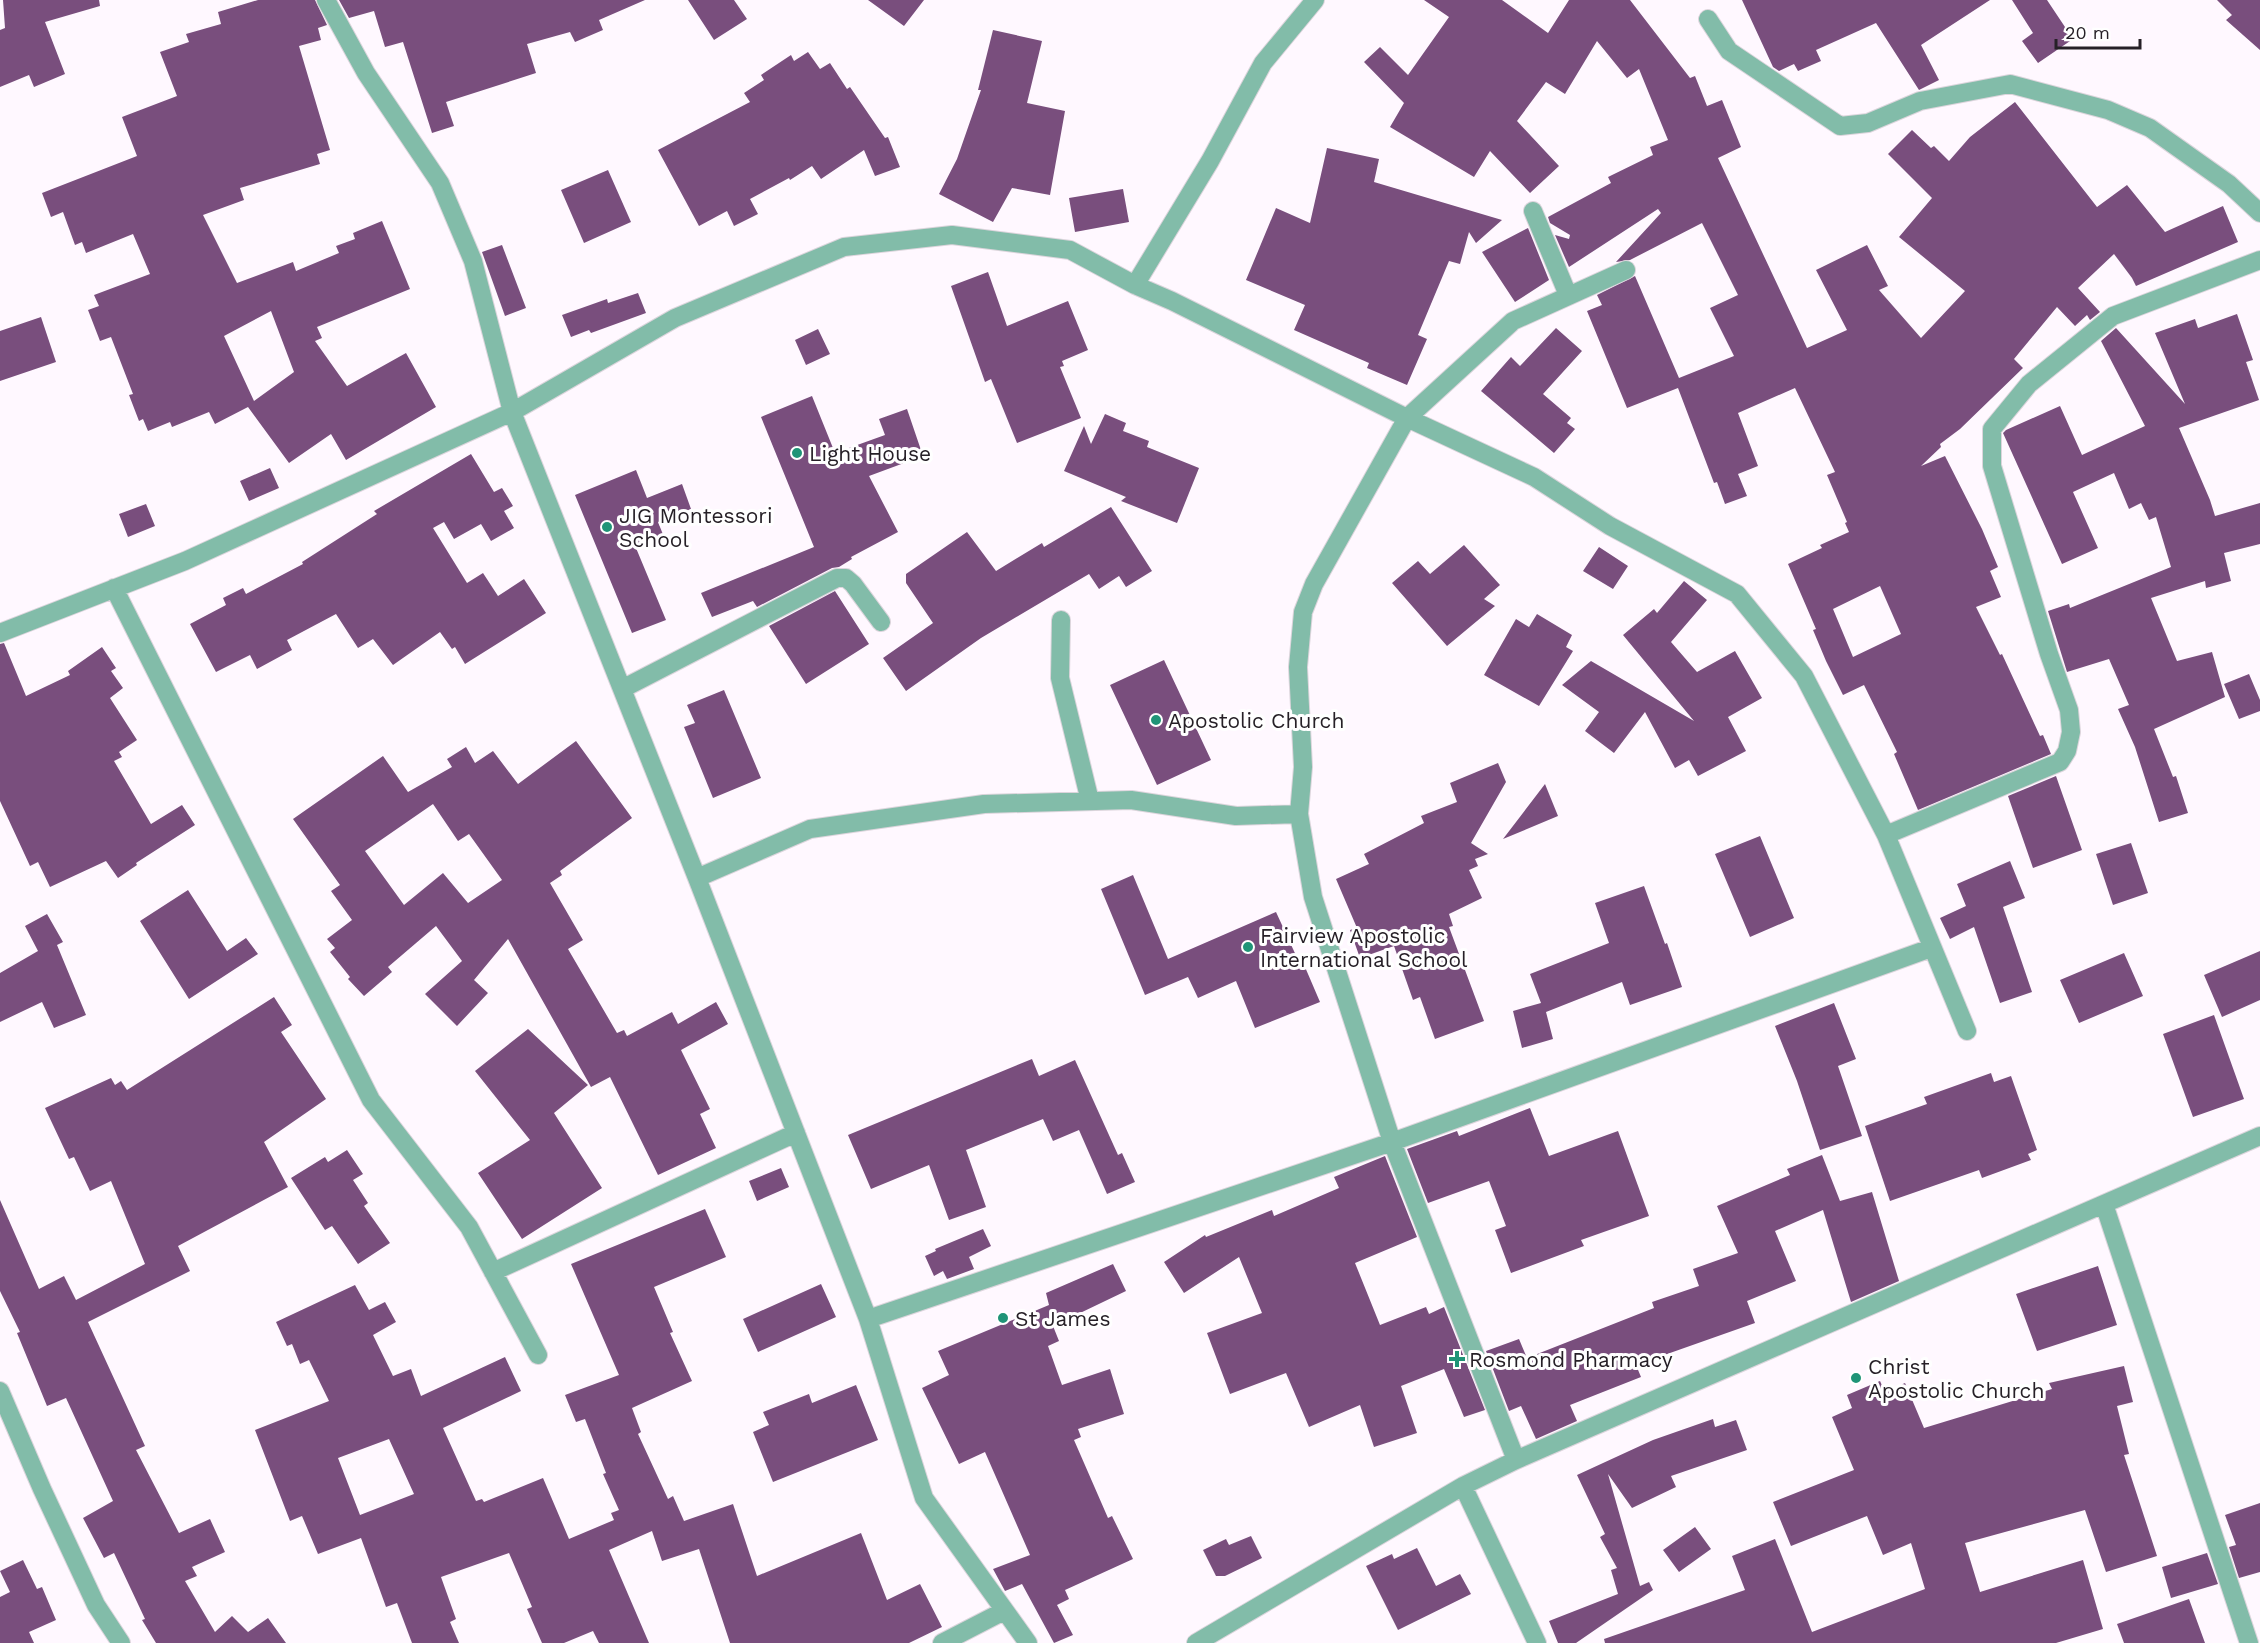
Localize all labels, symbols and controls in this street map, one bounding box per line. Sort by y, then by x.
scale bar [2056,12,2140,50]
text: 20 m [2065,22,2110,43]
place label: Light House [809,441,931,466]
marker: Light House [790,446,804,460]
place label: JIG Montessori School [619,503,773,552]
marker: JIG Montessori School [600,520,614,534]
place label: Apostolic Church [1168,708,1344,733]
marker: Apostolic Church [1149,713,1163,727]
place label: Fairview Apostolic International School [1260,923,1468,972]
marker: Fairview Apostolic International School [1241,940,1255,954]
place label: St James [1015,1306,1111,1331]
marker: St James [996,1311,1010,1325]
place label: Rosmond Pharmacy [1469,1347,1673,1372]
marker: Rosmond Pharmacy [1450,1352,1464,1366]
place label: Christ Apostolic Church [1868,1354,2044,1403]
marker: Christ Apostolic Church [1849,1371,1863,1385]

